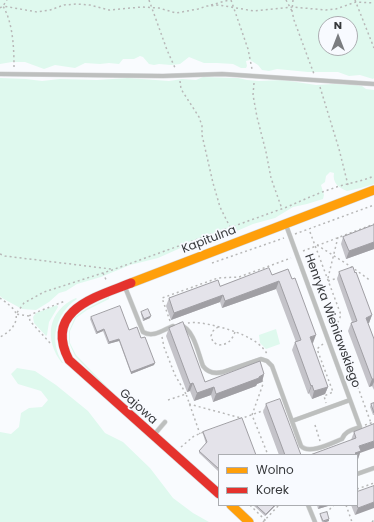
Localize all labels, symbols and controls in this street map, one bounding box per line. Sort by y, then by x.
north arrow [318,16,358,56]
text: N [334,17,342,33]
street label: Kapitulna [180,223,238,257]
street label: Henryka Wieniawskiego [301,252,363,390]
street label: Gajowa [116,386,160,428]
legend [218,454,358,506]
text: Wolno [256,461,294,478]
text: Korek [256,481,289,498]

